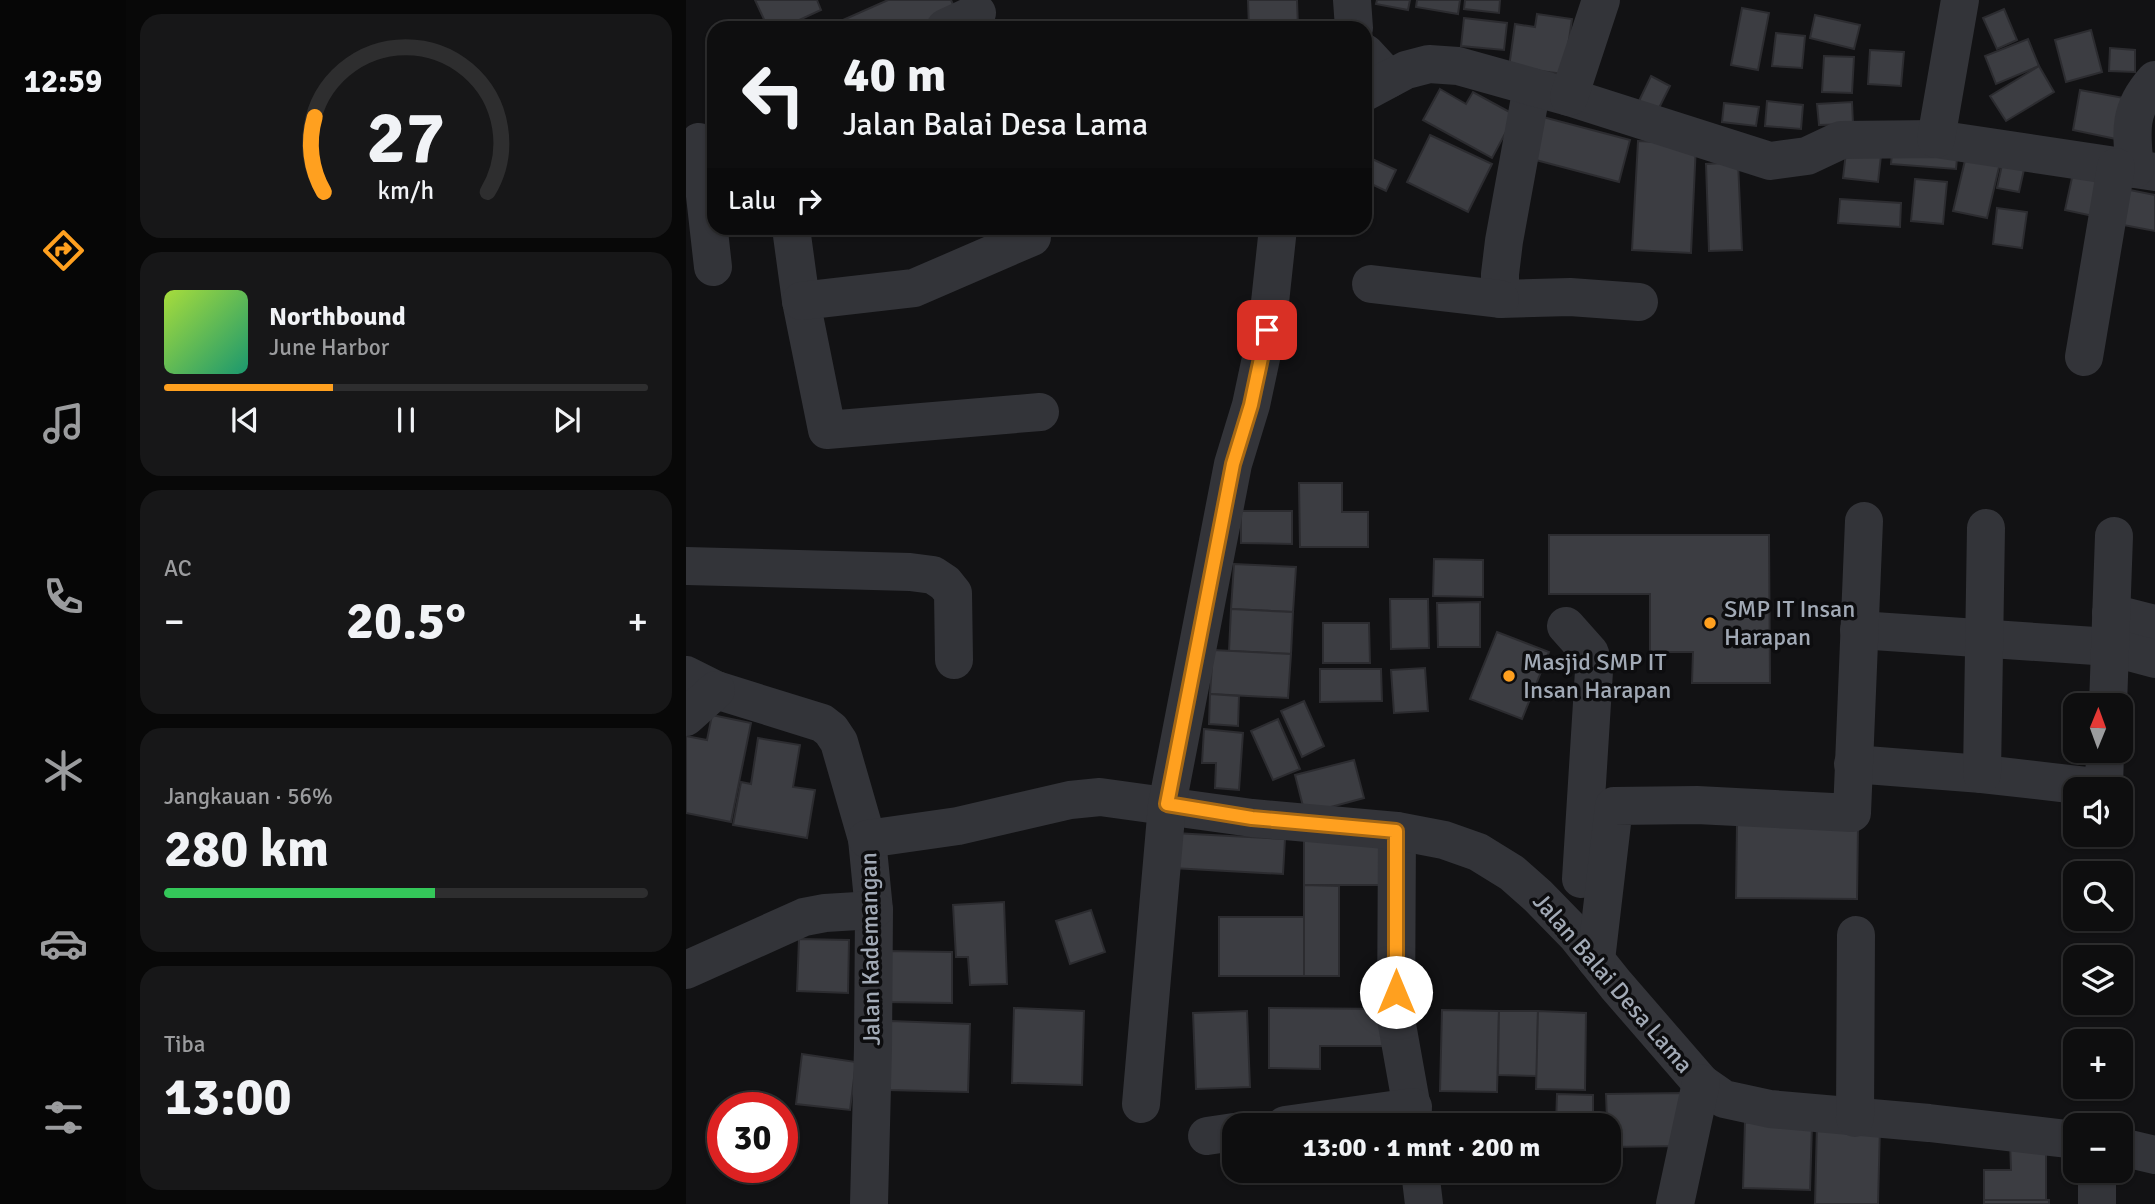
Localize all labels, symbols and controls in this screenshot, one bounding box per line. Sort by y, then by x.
text: 40 m [843,45,946,105]
icon: left [728,49,819,140]
text: 12:59 [24,62,102,101]
text: 27 [367,94,445,183]
text: Jalan Balai Desa Lama [843,105,1148,144]
text: km/h [378,175,434,206]
icon: right [790,182,828,220]
text: Lalu [728,185,776,217]
icon: directions [39,226,88,275]
pin [1237,300,1297,360]
text: Northbound [269,301,406,333]
icon: arrive [1248,311,1286,349]
text: June Harbor [269,333,389,362]
icon: music [39,399,88,448]
icon: previous [226,401,264,439]
icon: pause [387,401,425,439]
icon: next [548,401,586,439]
text: AC [164,554,192,583]
icon: phone [39,572,88,621]
text: 20.5° [346,589,466,653]
place label: SMP IT Insan Harapan [1724,594,1855,652]
text: − [164,598,185,645]
text: + [627,598,648,645]
marker: SMP IT Insan Harapan [1702,615,1718,631]
place label: Masjid SMP IT Insan Harapan [1523,647,1671,705]
marker: Masjid SMP IT Insan Harapan [1501,668,1517,684]
north arrow [2063,693,2133,763]
map controls [2063,693,2133,1183]
icon: climate [39,746,88,795]
button: sound [2063,777,2133,847]
text: Jangkauan · 56% [164,782,333,811]
text: 280 km [164,817,329,881]
street label: Jalan Kademangan [853,852,887,1046]
button: search [2063,861,2133,931]
street label: Jalan Balai Desa Lama [1527,887,1699,1079]
icon: car [39,919,88,968]
button: layers [2063,945,2133,1015]
position arrow [1359,955,1433,1029]
button: + [2063,1029,2133,1099]
text: Tiba [164,1030,205,1059]
text: 13:00 [164,1065,292,1129]
speed limit sign: 30 [707,1092,798,1183]
icon: filters [39,1093,88,1142]
button: − [2063,1113,2133,1183]
text: 13:00 · 1 mnt · 200 m [1303,1132,1540,1164]

